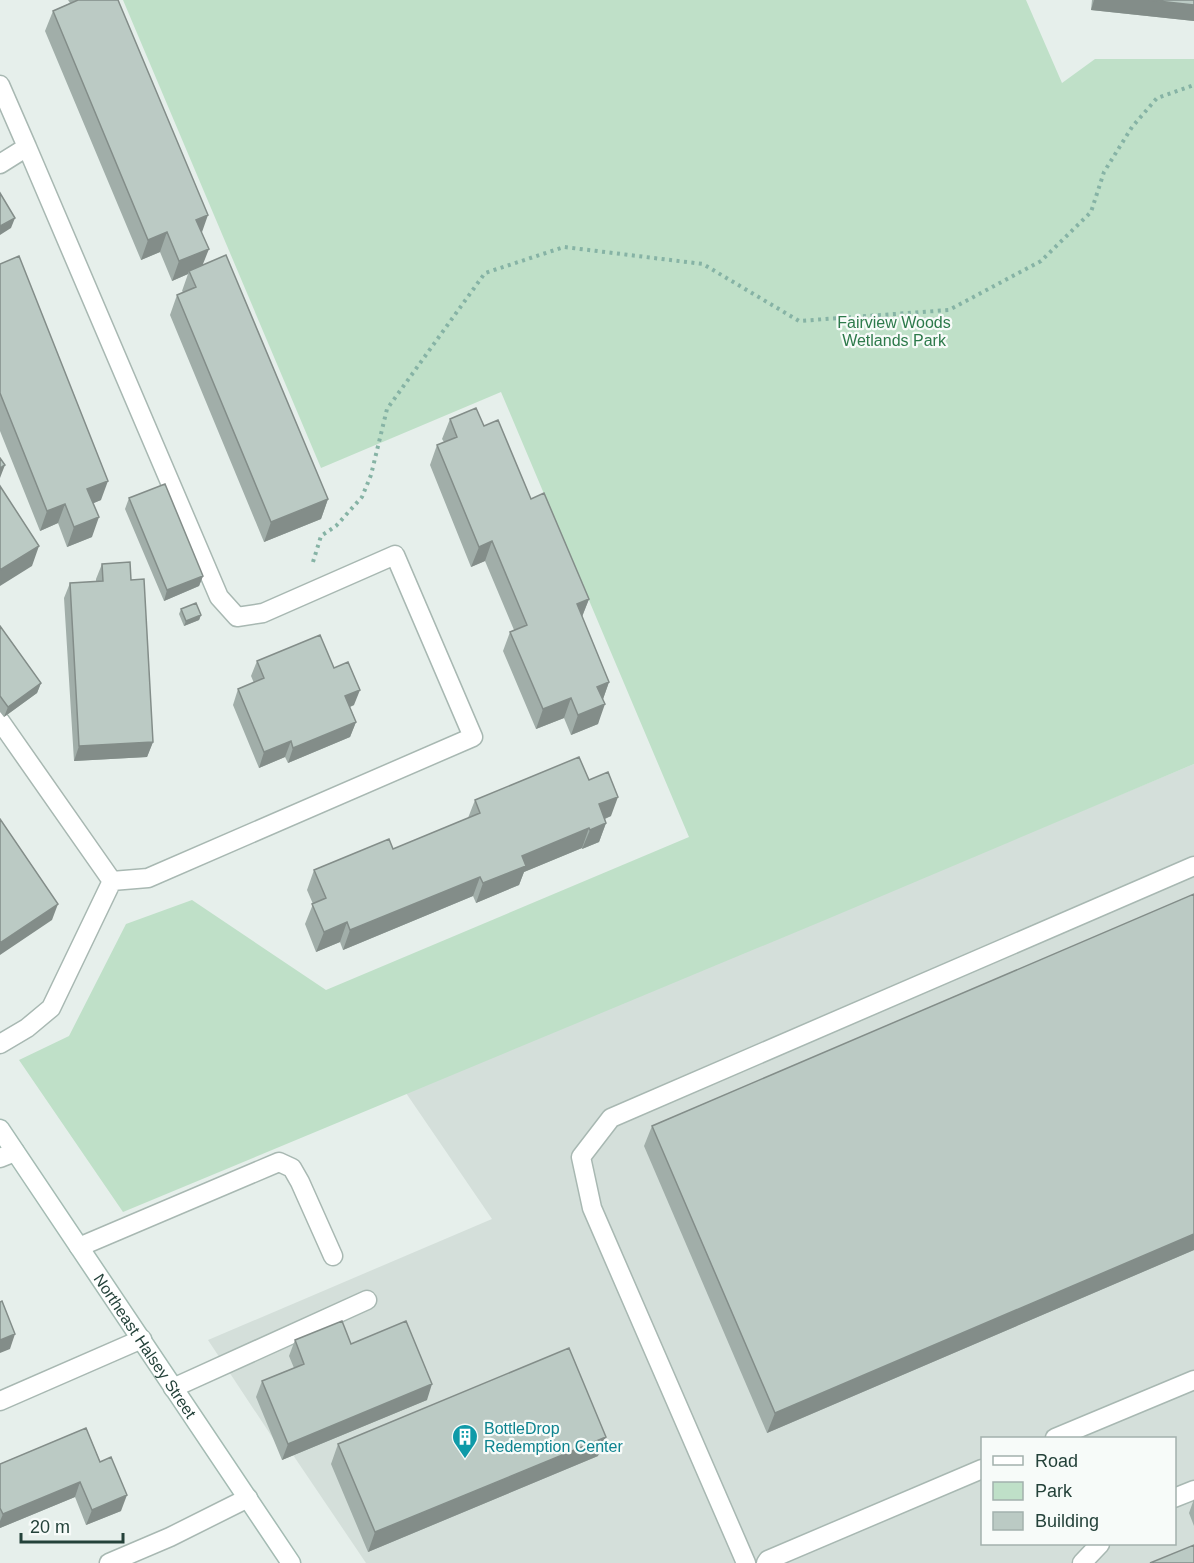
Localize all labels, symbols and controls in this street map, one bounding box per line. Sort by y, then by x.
park label: Fairview Woods Wetlands Park [837,314,951,349]
street label: Northeast Halsey Street [91,1270,200,1422]
place label: BottleDrop Redemption Center [484,1420,623,1455]
building icon: BottleDrop Redemption Center [450,1422,480,1460]
legend [981,1437,1176,1545]
text: Road [1035,1451,1078,1471]
text: Park [1035,1481,1073,1501]
scale bar [21,1506,123,1544]
text: Building [1035,1511,1099,1531]
text: 20 m [30,1517,70,1537]

